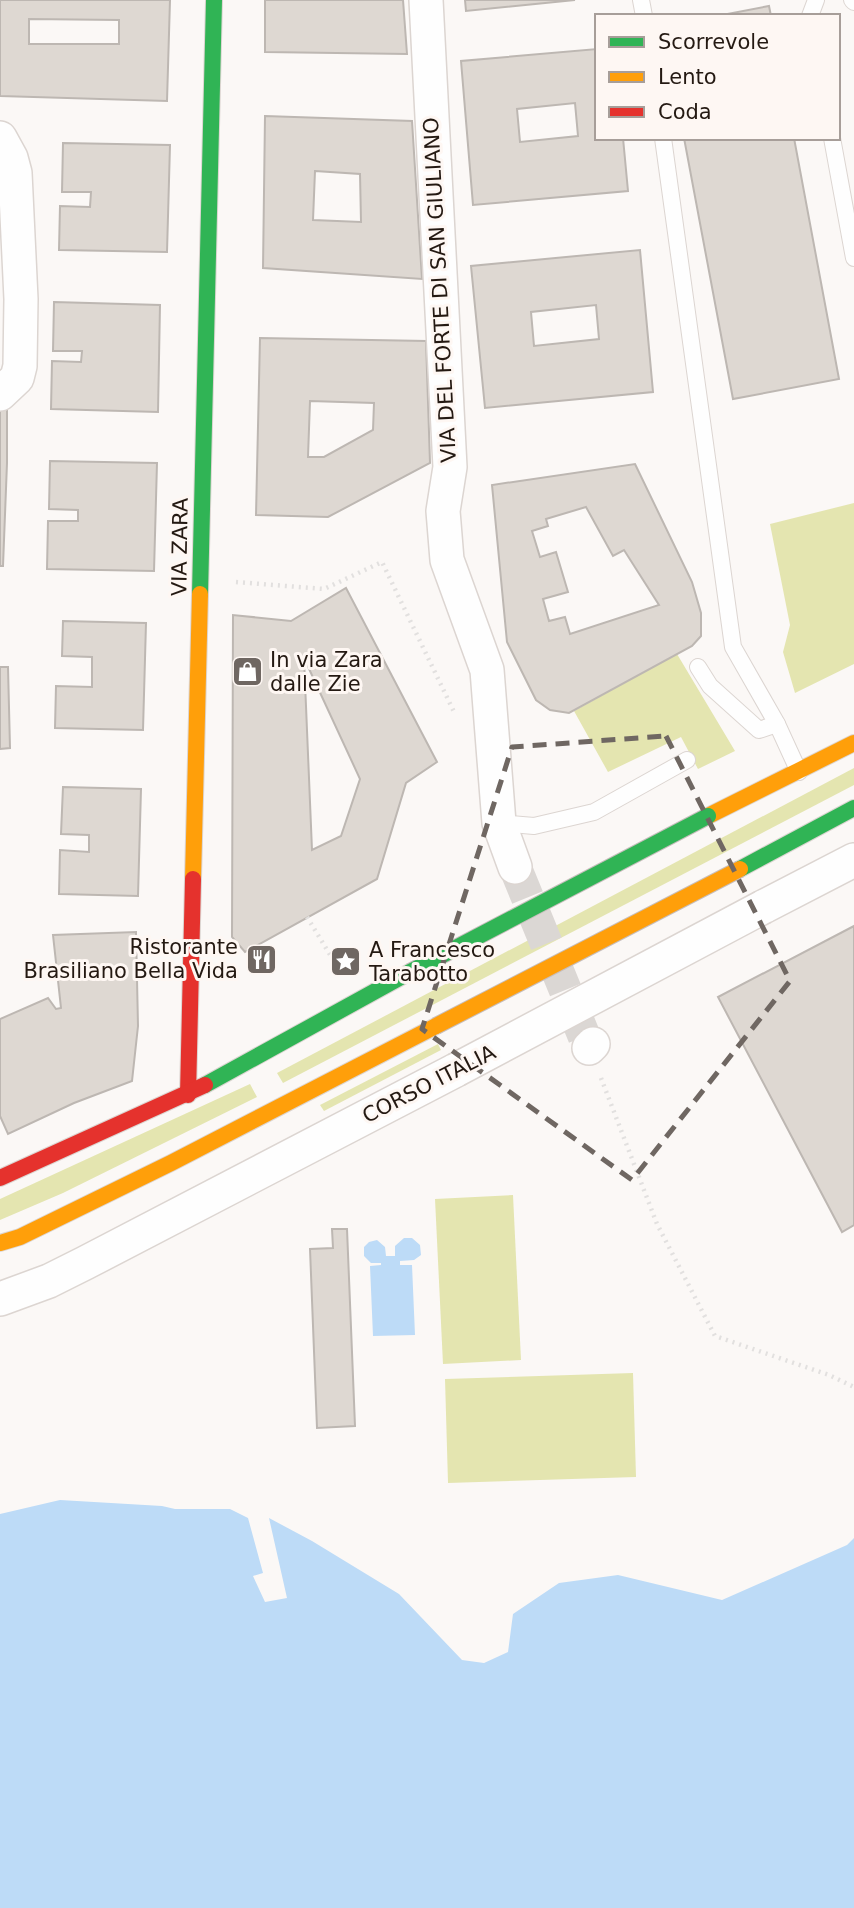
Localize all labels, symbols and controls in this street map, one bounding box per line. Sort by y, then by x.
legend [595,14,840,140]
text: Scorrevole [658,30,769,54]
text: Lento [658,65,717,89]
text: Coda [658,100,712,124]
street label: VIA DEL FORTE DI SAN GIULIANO [419,117,461,463]
street label: VIA ZARA [167,497,193,596]
place label: In via Zara dalle Zie [270,648,383,696]
shop icon: In via Zara dalle Zie [230,655,264,689]
place label: Ristorante Brasiliano Bella Vida [23,935,238,983]
place label: A Francesco Tarabotto [368,938,495,986]
restaurant icon: Ristorante Brasiliano Bella Vida [244,942,278,976]
place icon: A Francesco Tarabotto [329,945,363,979]
street label: CORSO ITALIA [358,1040,500,1128]

